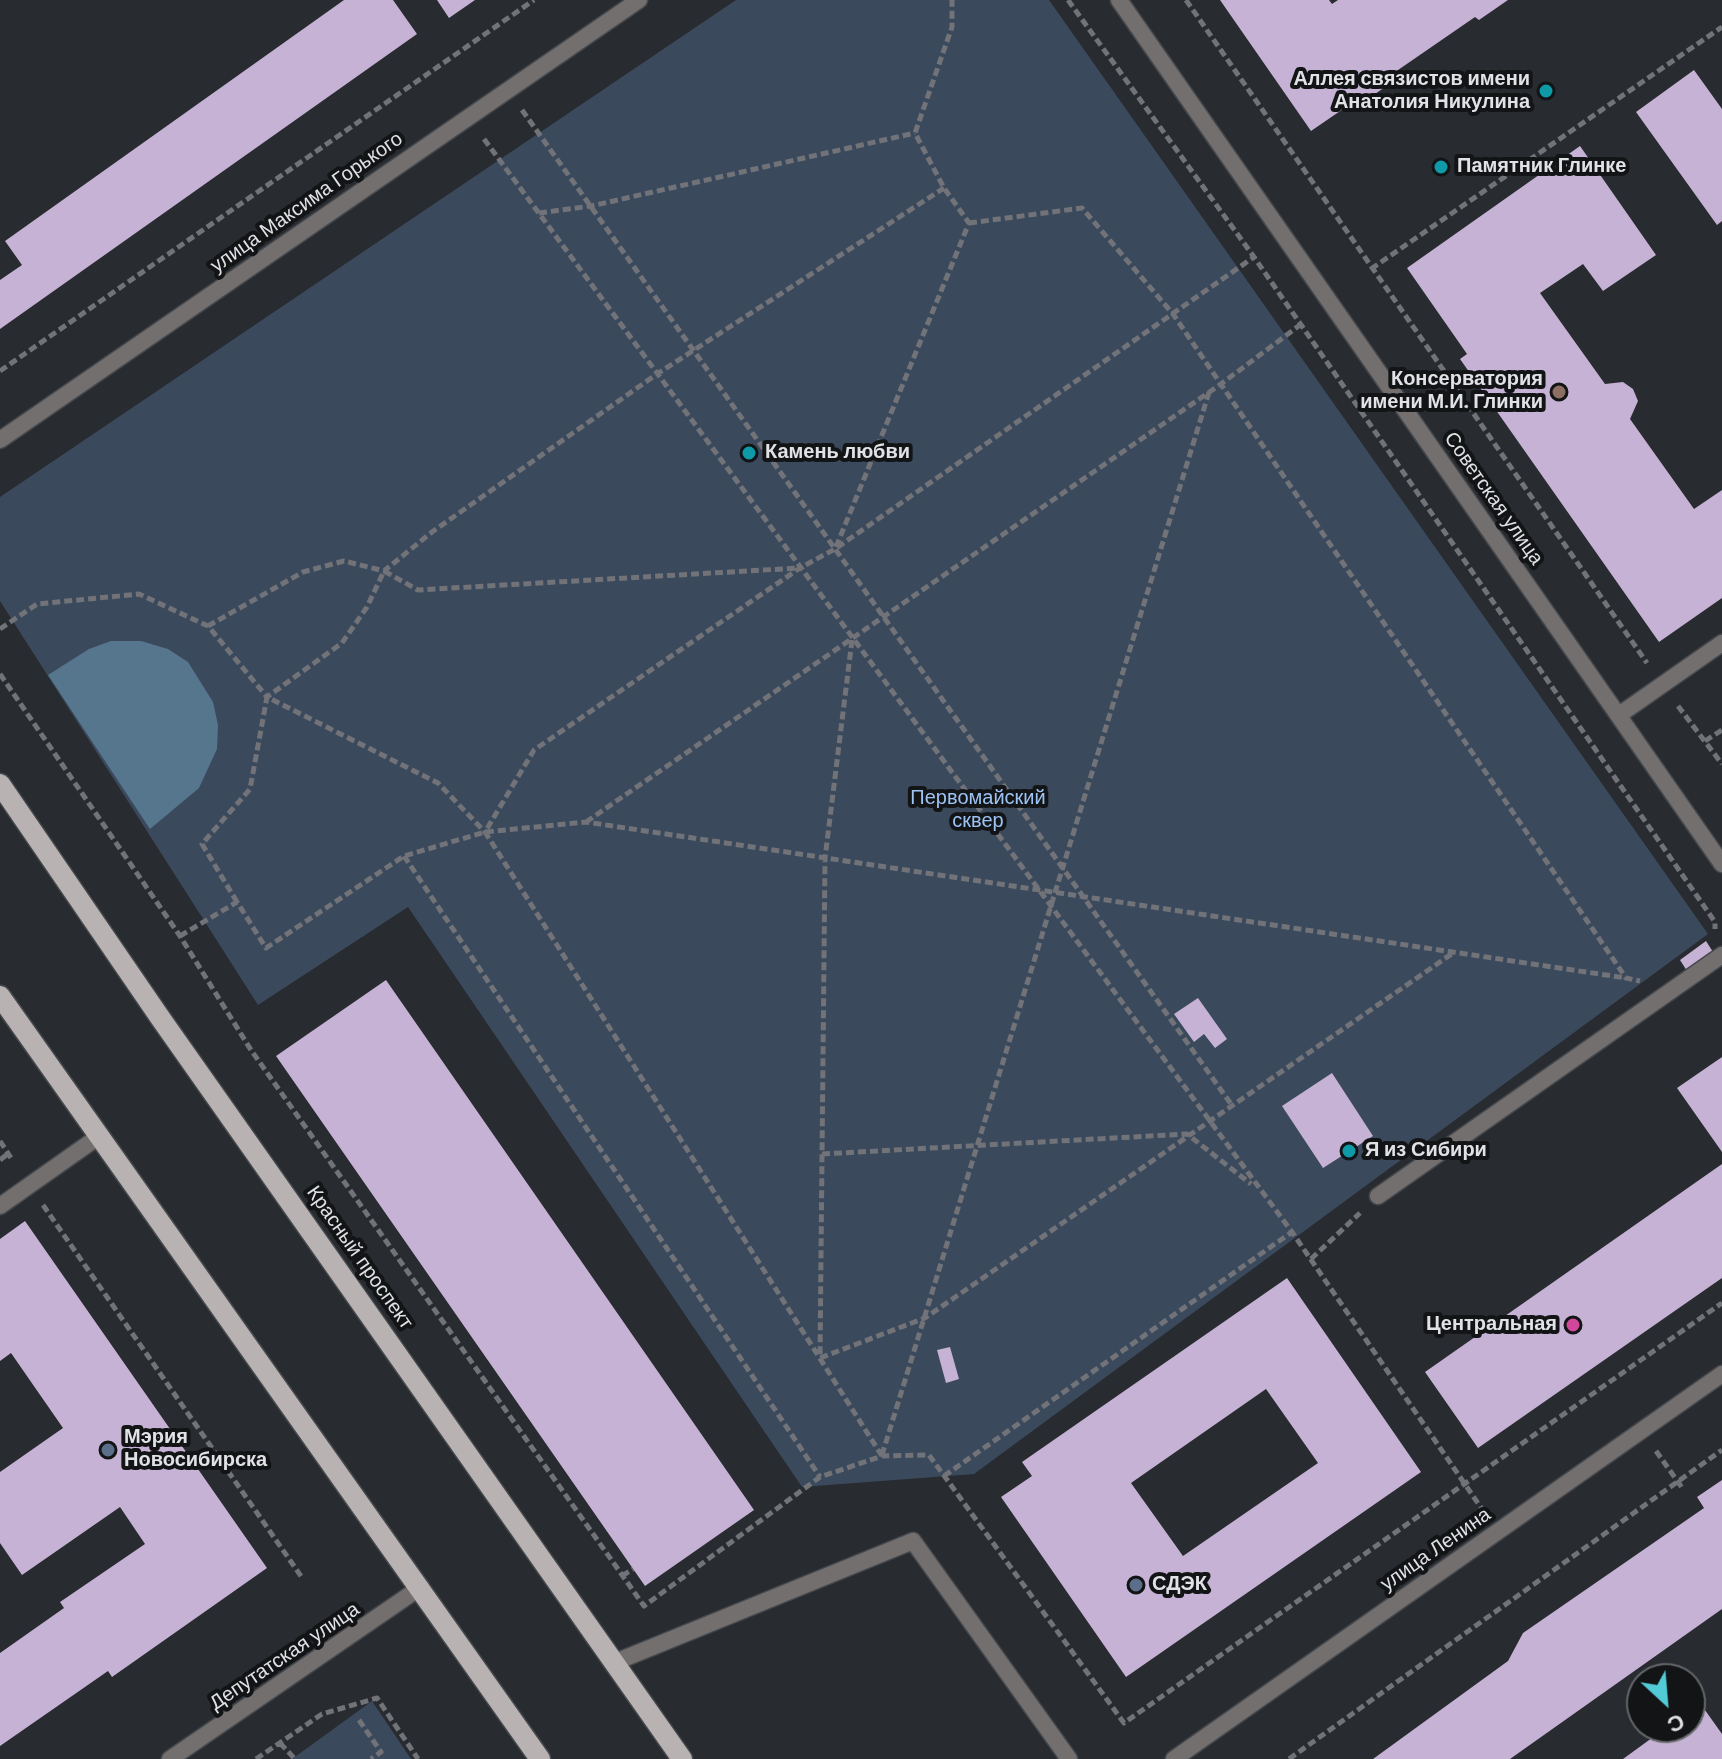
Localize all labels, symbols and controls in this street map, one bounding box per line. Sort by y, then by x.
place label: Аллея связистов имени Анатолия Никулина [1293,68,1530,115]
marker: Аллея связистов имени Анатолия Никулина [1537,82,1555,100]
street label: улица Максима Горького [206,128,408,278]
place label: Памятник Глинке [1457,155,1626,179]
marker: Памятник Глинке [1432,158,1450,176]
place label: Консерватория имени М.И. Глинки [1360,368,1543,415]
marker: Консерватория имени М.И. Глинки [1550,383,1568,401]
street label: Советская улица [1438,428,1548,570]
place label: Камень любви [765,441,910,465]
marker: Камень любви [740,444,758,462]
park label: Первомайский сквер [910,787,1046,834]
place label: Я из Сибири [1365,1139,1487,1163]
marker: Я из Сибири [1340,1142,1358,1160]
street label: Красный проспект [301,1182,417,1334]
place label: Центральная [1426,1313,1557,1337]
marker: Центральная [1564,1316,1582,1334]
place label: Мэрия Новосибирска [124,1426,267,1473]
marker: Мэрия Новосибирска [99,1441,117,1459]
street label: улица Ленина [1376,1503,1496,1597]
place label: СДЭК [1152,1573,1207,1597]
marker: СДЭК [1127,1576,1145,1594]
street label: Депутатская улица [206,1598,364,1716]
north arrow [1626,1663,1706,1743]
text: С [1662,1707,1689,1740]

